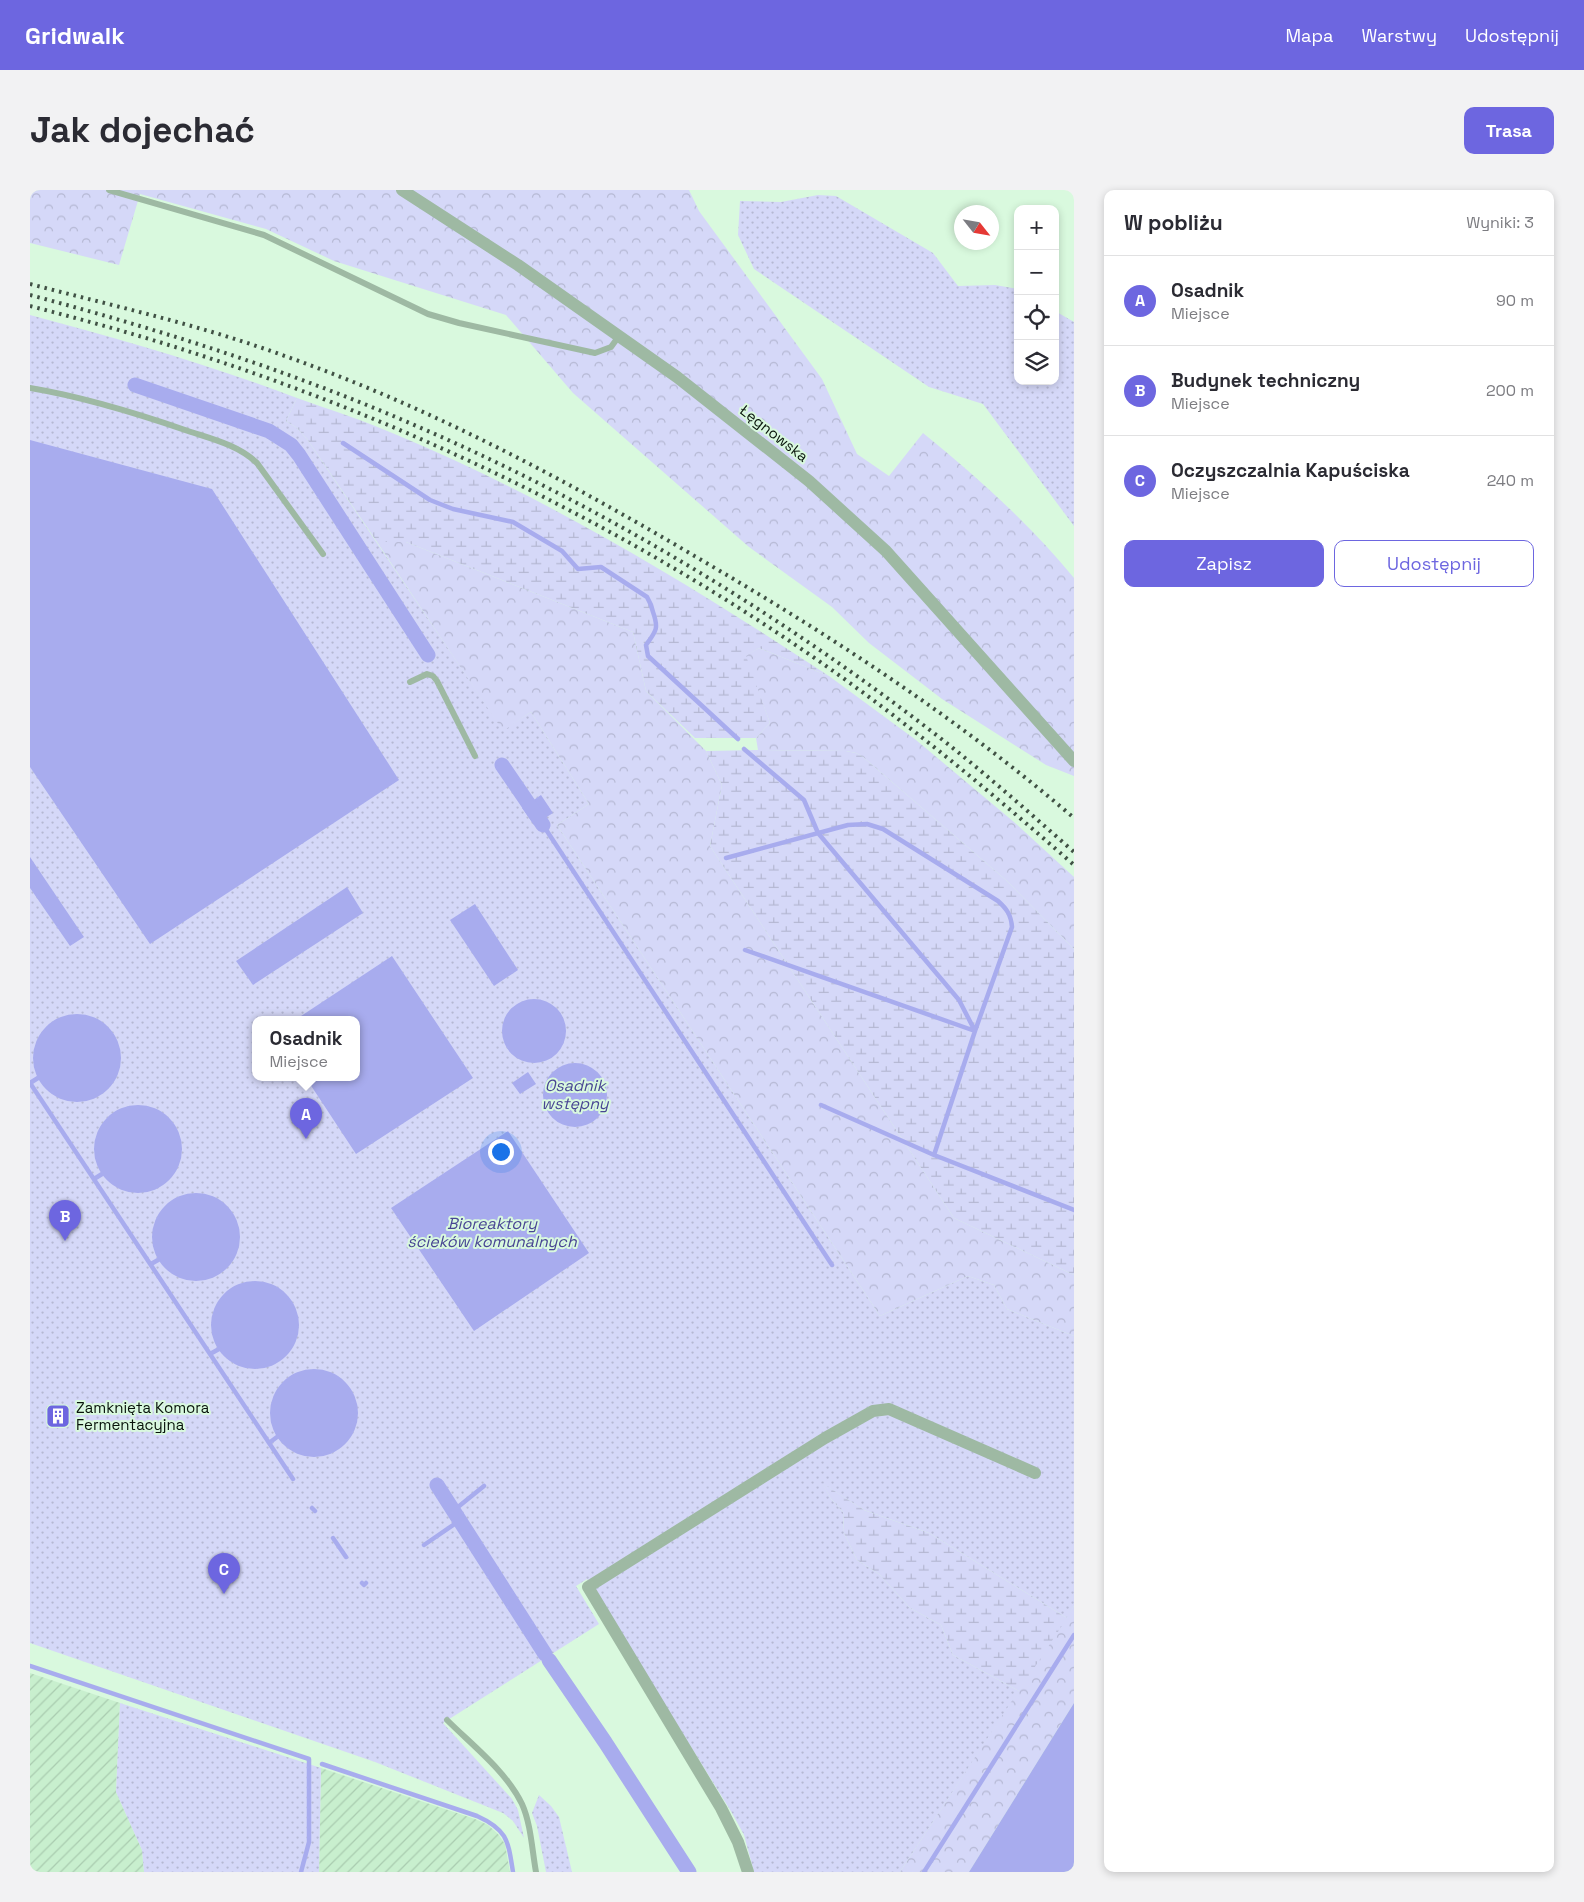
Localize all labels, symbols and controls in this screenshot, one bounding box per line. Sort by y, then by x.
text: Gridwalk [25,20,125,51]
text: Mapa [1286,24,1333,47]
text: Warstwy [1361,24,1437,47]
text: Udostępnij [1465,24,1559,47]
button: Trasa [1464,107,1554,154]
text: Jak dojechać [30,108,255,152]
north arrow [954,205,999,250]
map controls [1014,205,1059,385]
button: + [1014,205,1059,250]
text: W pobliżu [1124,209,1223,236]
text: Wyniki: 3 [1466,212,1534,233]
button: − [1014,250,1059,295]
text: Osadnik [1171,278,1244,303]
text: A [1135,290,1145,311]
text: 90 m [1496,290,1534,311]
button: locate [1014,295,1059,340]
text: Miejsce [1171,303,1230,324]
button: layers [1014,340,1059,385]
text: Budynek techniczny [1171,368,1360,393]
text: B [1135,380,1145,401]
text: 200 m [1486,380,1534,401]
text: Miejsce [1171,393,1230,414]
street label: Łęgnowska [736,400,813,466]
text: Oczyszczalnia Kapuściska [1171,458,1410,483]
text: C [1135,470,1145,491]
text: 240 m [1487,470,1534,491]
text: Miejsce [1171,483,1230,504]
button: Zapisz [1124,540,1324,587]
button: Udostępnij [1334,540,1534,587]
popup [252,1016,360,1081]
text: Osadnik [269,1026,343,1051]
text: Miejsce [269,1051,328,1072]
water label: Osadnik wstępny [541,1075,610,1114]
pin: A [290,1098,322,1139]
your location [488,1139,514,1165]
pin: B [49,1200,81,1241]
water label: Bioreaktory ścieków komunalnych [407,1213,578,1252]
place label: Zamknięta Komora Fermentacyjna [76,1398,210,1434]
building icon: Zamknięta Komora Fermentacyjna [45,1403,71,1429]
pin: C [208,1553,240,1594]

